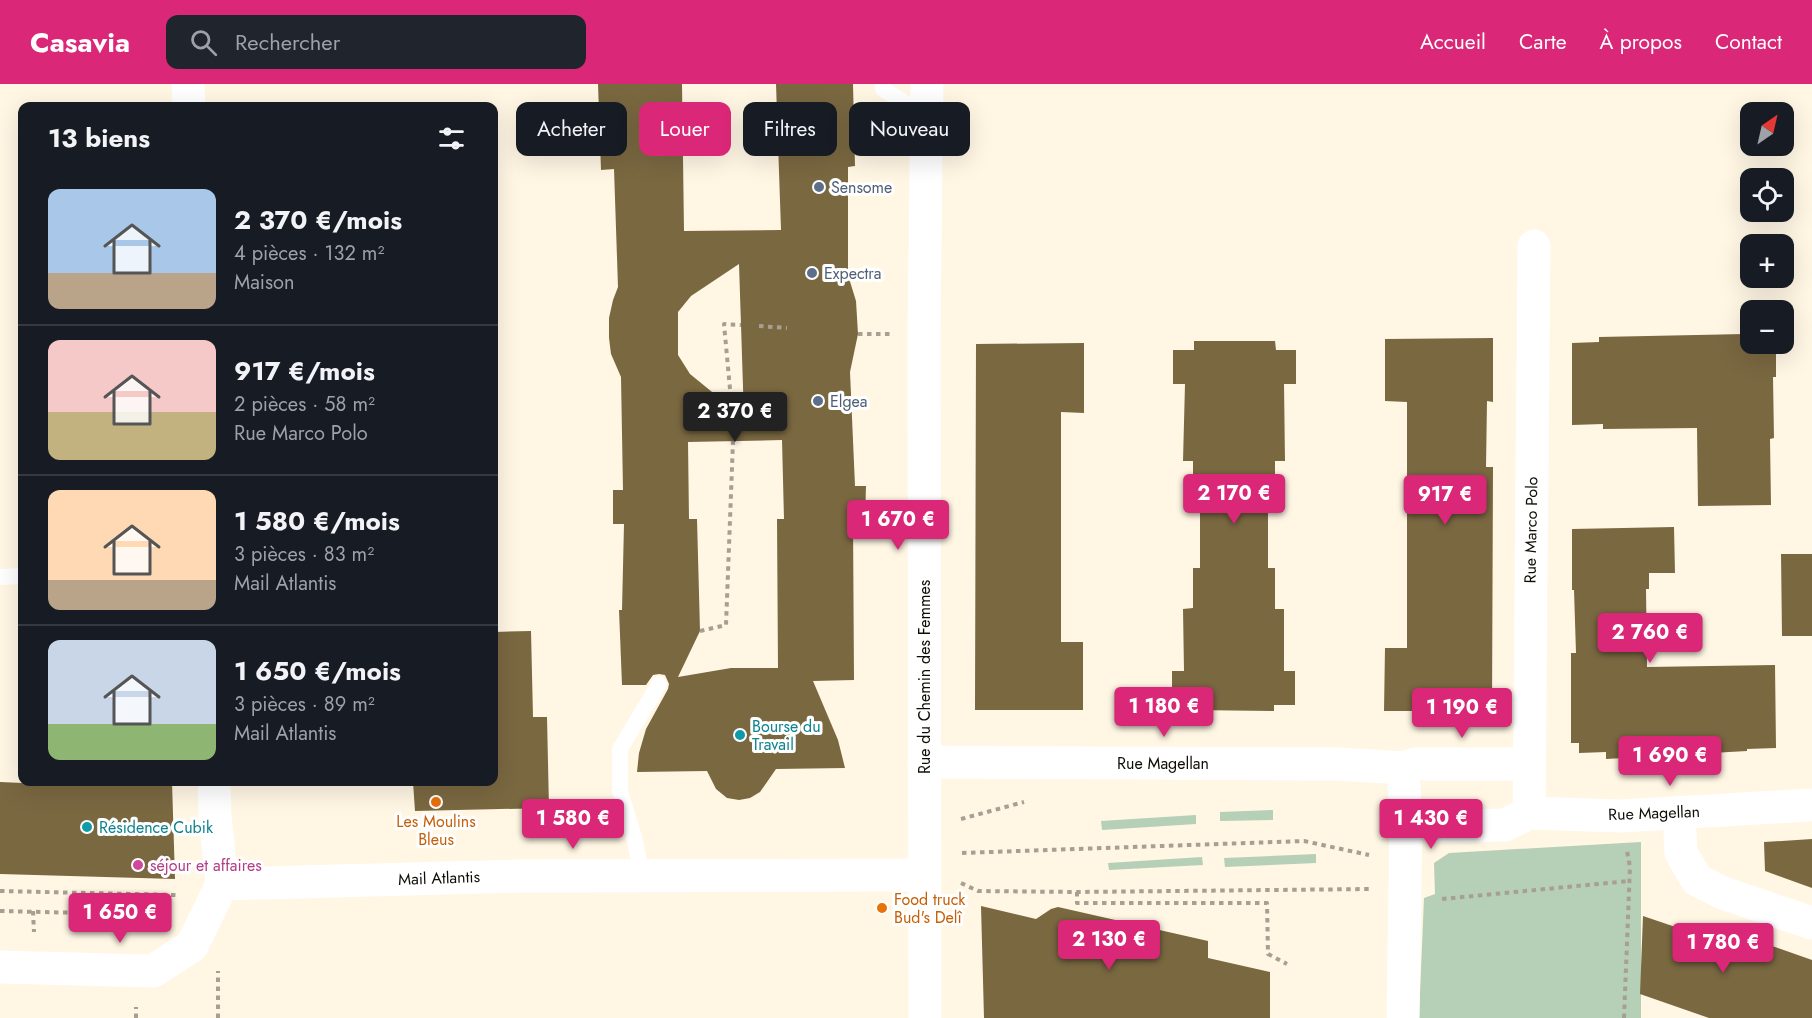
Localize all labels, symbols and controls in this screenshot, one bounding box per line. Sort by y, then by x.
search box [166,15,586,69]
text: Casavia [30,22,130,63]
icon: search [187,26,220,59]
text: Rechercher [235,26,340,58]
text: Accueil [1420,27,1486,57]
text: Carte [1519,27,1567,57]
text: À propos [1600,27,1682,57]
text: Contact [1715,27,1782,57]
chip: Acheter [516,102,627,156]
chip: Louer [639,102,731,156]
chip: Filtres [743,102,837,156]
chip: Nouveau [849,102,970,156]
north arrow [1740,102,1794,156]
map controls [1740,102,1794,354]
text: 13 biens [48,119,150,157]
icon: filters [435,122,468,155]
button: locate [1740,168,1794,222]
place label: Sensome [831,176,892,199]
marker: Sensome [812,180,826,194]
text: 2 370 €/mois [234,201,402,239]
icon: home [96,213,168,285]
button: + [1740,234,1794,288]
text: 4 pièces · 132 m² [234,239,384,268]
place label: Expectra [824,262,882,285]
marker: Expectra [805,266,819,280]
text: Maison [234,268,295,297]
button: − [1740,300,1794,354]
text: 917 €/mois [234,352,375,390]
icon: home [96,364,168,436]
text: 2 pièces · 58 m² [234,390,375,419]
place label: Elgea [830,390,868,413]
pin: 2 370 € [680,392,790,443]
marker: Elgea [811,394,825,408]
text: 2 370 € [697,397,773,426]
text: Rue Marco Polo [234,419,368,448]
pin: 2 170 € [1179,474,1289,525]
pin: 917 € [1403,475,1487,526]
street label: Rue Marco Polo [1519,476,1543,584]
text: 2 170 € [1197,479,1271,508]
text: 917 € [1418,480,1472,509]
pin: 1 670 € [843,500,953,551]
text: 1 580 €/mois [234,502,400,540]
text: 1 670 € [861,505,935,534]
icon: home [96,514,168,586]
text: 3 pièces · 83 m² [234,540,374,569]
text: Mail Atlantis [234,569,336,598]
street label: Rue du Chemin des Femmes [913,580,936,774]
pin: 2 760 € [1595,613,1705,664]
text: 2 760 € [1612,618,1688,647]
text: 1 650 €/mois [234,652,401,690]
icon: home [96,664,168,736]
pin: 1 180 € [1109,687,1219,738]
pin: 1 190 € [1407,688,1517,739]
text: 3 pièces · 89 m² [234,690,375,719]
text: 1 180 € [1128,692,1200,721]
text: 1 190 € [1426,693,1498,722]
place label: Bourse du Travail [752,715,821,756]
text: Mail Atlantis [234,719,336,748]
marker: Bourse du Travail [733,728,747,742]
pin: 1 690 € [1615,736,1725,787]
text: 1 690 € [1632,741,1708,770]
street label: Rue Magellan [1117,752,1209,775]
marker: Les Moulins Bleus [429,795,443,809]
pin: 1 580 € [518,799,628,850]
pin: 1 430 € [1376,799,1486,850]
street label: Rue Magellan [1608,800,1700,826]
text: 1 580 € [536,804,610,833]
text: 1 430 € [1394,804,1468,833]
place label: Les Moulins Bleus [396,810,476,851]
place label: Résidence Cubik [99,816,214,839]
marker: Résidence Cubik [80,820,94,834]
place label: séjour et affaires [150,854,262,877]
marker: séjour et affaires [131,858,145,872]
street label: Mail Atlantis [398,865,480,891]
place label: Food truck Bud's Delî [894,888,966,929]
pin: 1 650 € [65,893,175,944]
text: 1 650 € [83,898,157,927]
marker: Food truck Bud's Delî [875,901,889,915]
pin: 2 130 € [1054,920,1164,971]
pin: 1 780 € [1668,923,1778,974]
text: 2 130 € [1072,925,1146,954]
text: 1 780 € [1686,928,1760,957]

